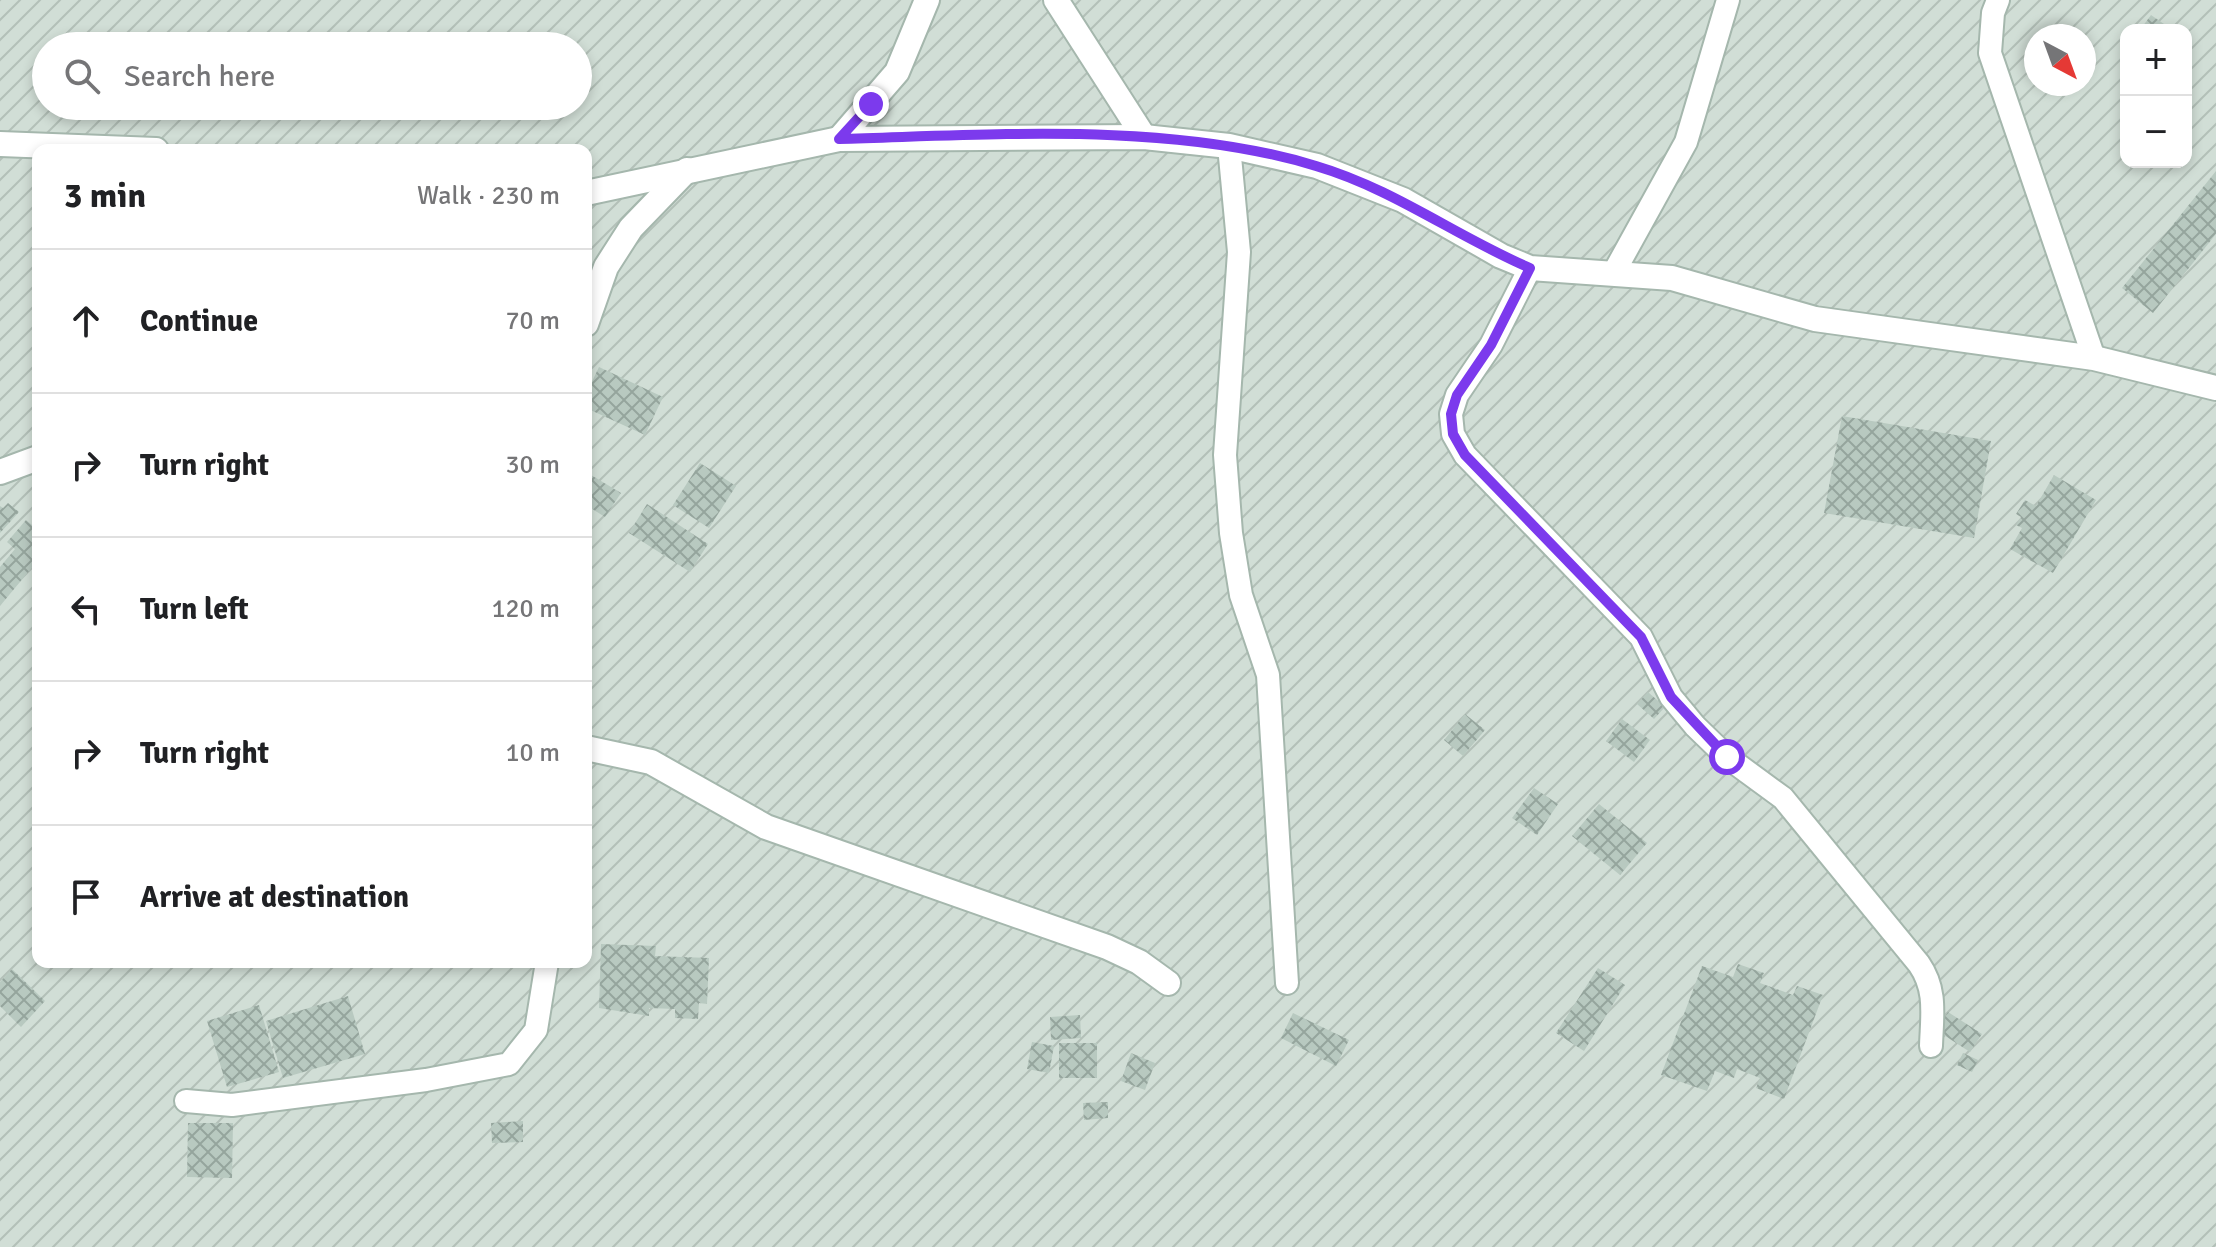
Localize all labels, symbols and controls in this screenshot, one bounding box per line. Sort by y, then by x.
north arrow [2024,24,2096,96]
map controls [2120,24,2192,168]
button: + [2120,24,2192,96]
search box [32,32,592,120]
icon: search [60,54,104,98]
text: Search here [124,58,275,95]
route end [853,86,889,122]
button: − [2120,96,2192,168]
text: 3 min [64,175,146,217]
text: Walk · 230 m [417,180,560,212]
icon: ahead [64,299,108,343]
text: Continue [140,303,258,340]
text: 70 m [505,305,560,337]
icon: right [64,443,108,487]
text: Turn right [140,447,269,484]
text: 30 m [505,449,560,481]
icon: left [64,587,108,631]
text: Turn left [140,591,249,628]
text: 120 m [491,593,560,625]
icon: right [64,731,108,775]
text: Turn right [140,735,269,772]
text: 10 m [505,737,560,769]
route start [1709,739,1745,775]
icon: arrive [64,875,108,919]
text: Arrive at destination [140,879,409,916]

